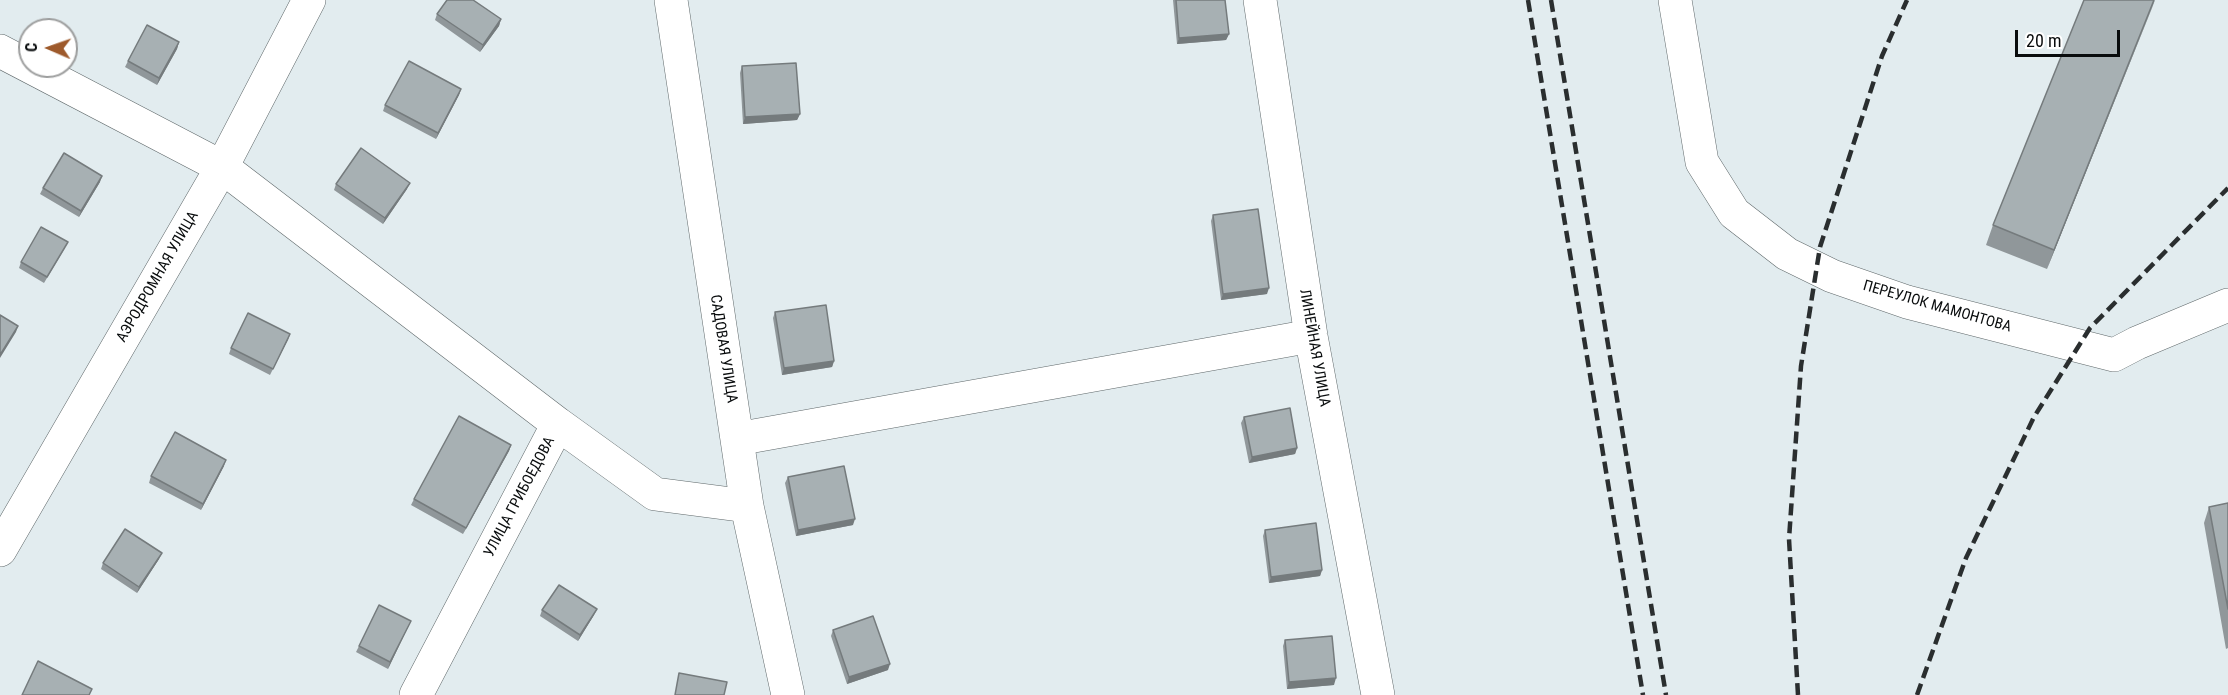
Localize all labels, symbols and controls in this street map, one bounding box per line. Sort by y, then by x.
north arrow [18,18,78,78]
scale bar [2018,18,2123,56]
text: 20 m [2026,30,2061,51]
text: С [22,43,41,52]
street label: АЭРОДРОМНАЯ УЛИЦА [113,208,203,346]
street label: ПЕРЕУЛОК МАМОНТОВА [1861,277,2013,337]
street label: ЛИНЕЙНАЯ УЛИЦА [1295,288,1333,408]
street label: САДОВАЯ УЛИЦА [706,294,740,404]
street label: УЛИЦА ГРИБОЕДОВА [481,434,559,560]

